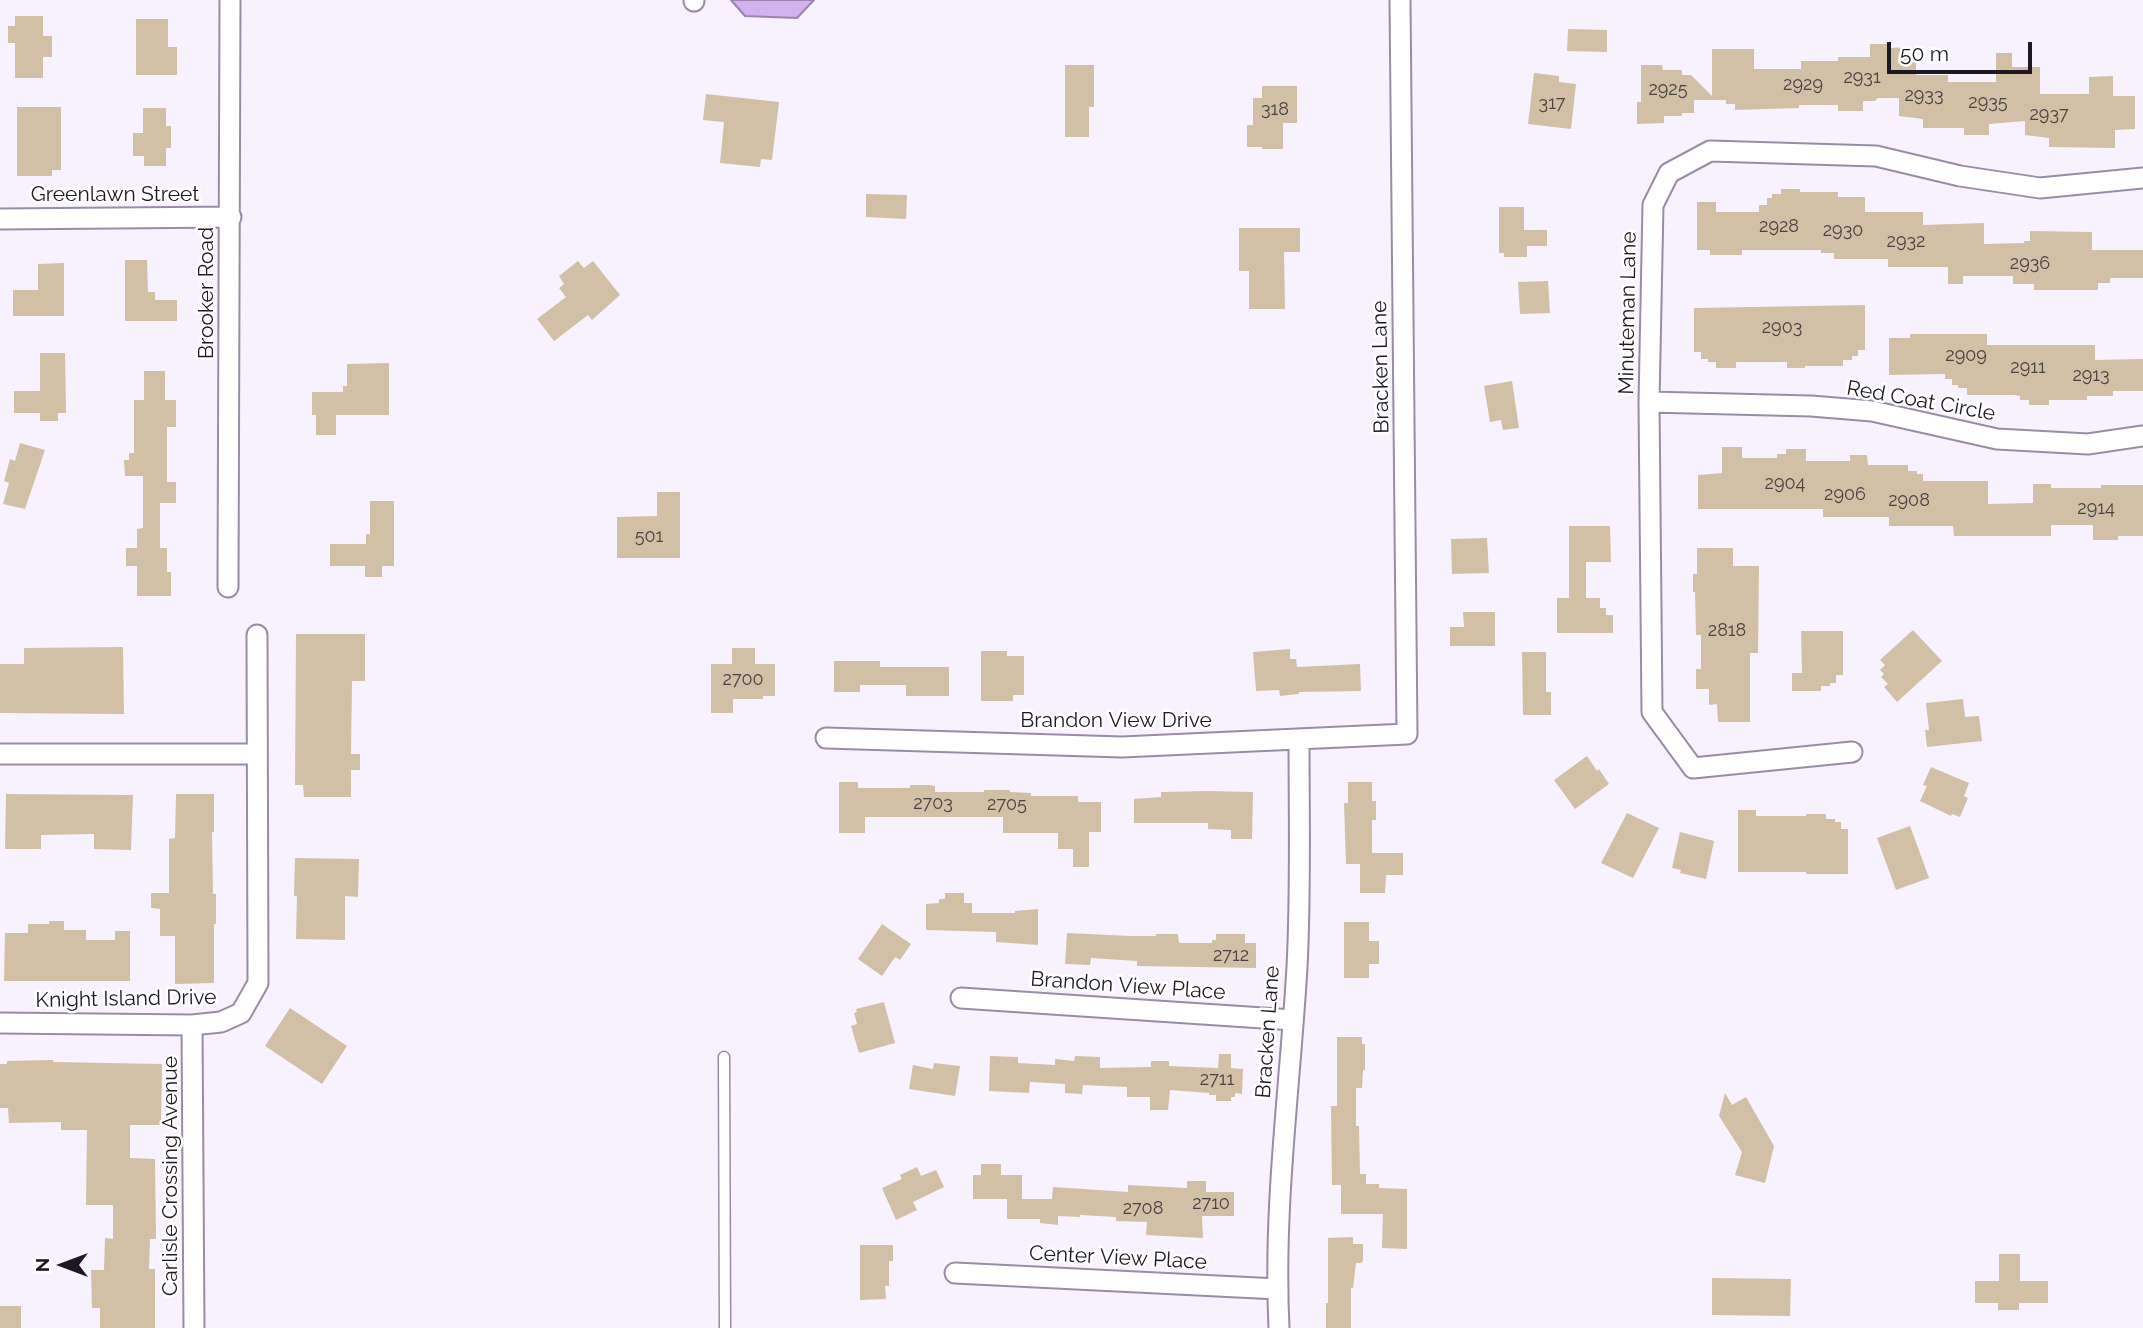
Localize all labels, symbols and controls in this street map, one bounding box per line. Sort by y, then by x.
scale bar [1891,28,2036,72]
text: 50 m [1900,41,1949,66]
house number: 2931 [1843,67,1881,89]
house number: 2929 [1783,74,1823,96]
house number: 2925 [1648,79,1688,101]
house number: 2933 [1904,85,1944,107]
house number: 2935 [1968,92,2008,114]
house number: 317 [1539,93,1565,115]
house number: 318 [1261,99,1289,121]
house number: 2937 [2029,104,2069,126]
street label: Greenlawn Street [31,182,199,208]
house number: 2928 [1759,216,1799,238]
house number: 2930 [1823,220,1863,242]
street label: Brooker Road [194,227,220,359]
street label: Minuteman Lane [1614,231,1642,395]
house number: 2932 [1887,231,1925,253]
house number: 2936 [2010,253,2050,275]
street label: Bracken Lane [1367,300,1395,434]
house number: 2903 [1762,317,1802,339]
house number: 2909 [1945,345,1987,367]
house number: 2911 [2010,357,2046,379]
house number: 2913 [2072,365,2110,387]
street label: Red Coat Circle [1845,376,1997,426]
house number: 2904 [1765,473,1805,495]
house number: 2906 [1824,484,1866,506]
house number: 2908 [1888,490,1930,512]
house number: 2914 [2077,498,2115,520]
house number: 501 [635,526,663,548]
house number: 2818 [1708,620,1746,642]
house number: 2700 [723,669,763,691]
street label: Brandon View Drive [1020,708,1212,734]
house number: 2703 [913,793,953,815]
house number: 2705 [987,794,1027,816]
house number: 2712 [1213,945,1249,967]
street label: Bracken Lane [1251,965,1285,1099]
street label: Brandon View Place [1030,967,1226,1005]
street label: Knight Island Drive [35,985,217,1013]
street label: Carlisle Crossing Avenue [158,1056,184,1296]
house number: 2711 [1200,1069,1234,1091]
house number: 2710 [1192,1193,1230,1215]
house number: 2708 [1123,1198,1163,1220]
north arrow [28,1230,98,1300]
street label: Center View Place [1028,1241,1208,1275]
text: N [31,1258,53,1272]

